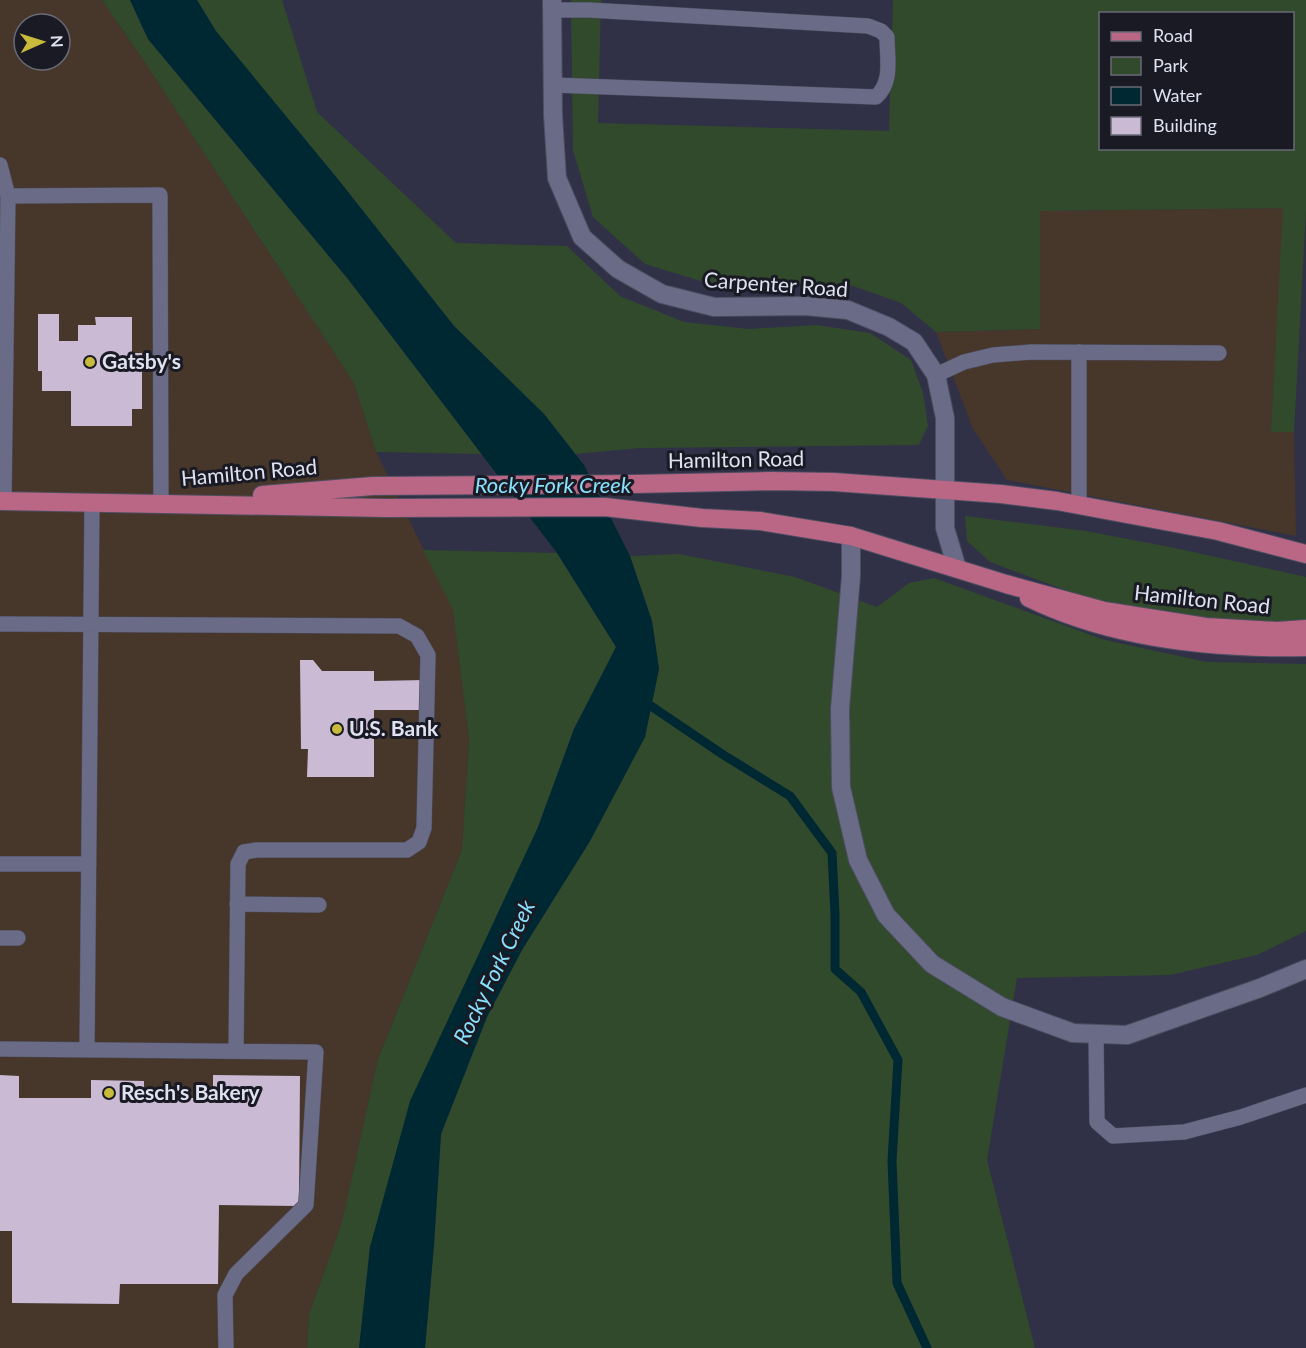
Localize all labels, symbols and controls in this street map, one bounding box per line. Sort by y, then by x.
north arrow [12,12,72,72]
legend [1099,12,1294,150]
text: Road [1153,24,1193,46]
text: N [48,35,67,48]
text: Park [1153,54,1189,76]
text: Water [1153,84,1202,106]
text: Building [1153,114,1217,136]
street label: Carpenter Road [703,266,849,301]
place label: Gatsby's [102,348,181,373]
marker: Gatsby's [83,355,97,369]
street label: Hamilton Road [668,445,804,472]
street label: Hamilton Road [180,453,318,490]
water label: Rocky Fork Creek [475,471,632,498]
street label: Hamilton Road [1133,579,1271,618]
place label: U.S. Bank [349,715,439,740]
marker: U.S. Bank [330,722,344,736]
water label: Rocky Fork Creek [447,895,540,1048]
place label: Resch's Bakery [121,1079,260,1104]
marker: Resch's Bakery [102,1086,116,1100]

